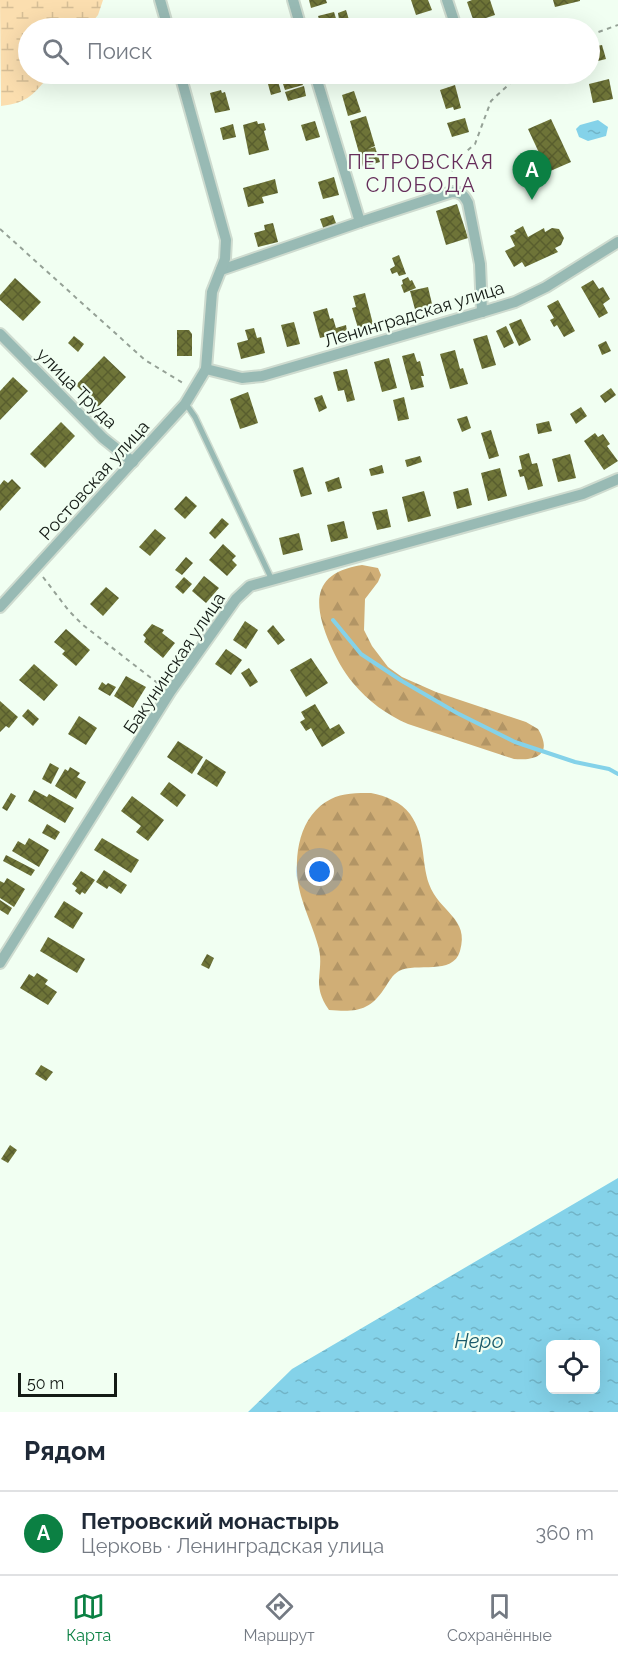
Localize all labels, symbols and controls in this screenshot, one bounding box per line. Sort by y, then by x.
search box [18,18,600,84]
icon: search [39,35,72,68]
text: Поиск [87,38,152,64]
district label: ПЕТРОВСКАЯ СЛОБОДА [347,150,495,197]
pin: A [512,150,552,200]
street label: Ленинградская улица [321,277,507,351]
street label: улица Труда [32,343,122,433]
street label: Ростовская улица [35,416,153,544]
street label: Бакунинская улица [119,588,229,738]
your location [305,857,334,886]
water label: Неро [455,1329,504,1353]
map controls [546,1340,600,1394]
button: locate [546,1340,600,1394]
scale bar [18,1370,117,1398]
text: 50 m [27,1374,64,1393]
text: Рядом [24,1436,106,1466]
text: Петровский монастырь [81,1508,339,1534]
text: A [37,1521,50,1545]
text: 360 m [536,1521,594,1545]
text: Церковь · Ленинградская улица [81,1534,384,1558]
tab: Карта [66,1590,111,1645]
tab: Маршрут [244,1590,315,1645]
tab: Сохранённые [447,1590,552,1645]

